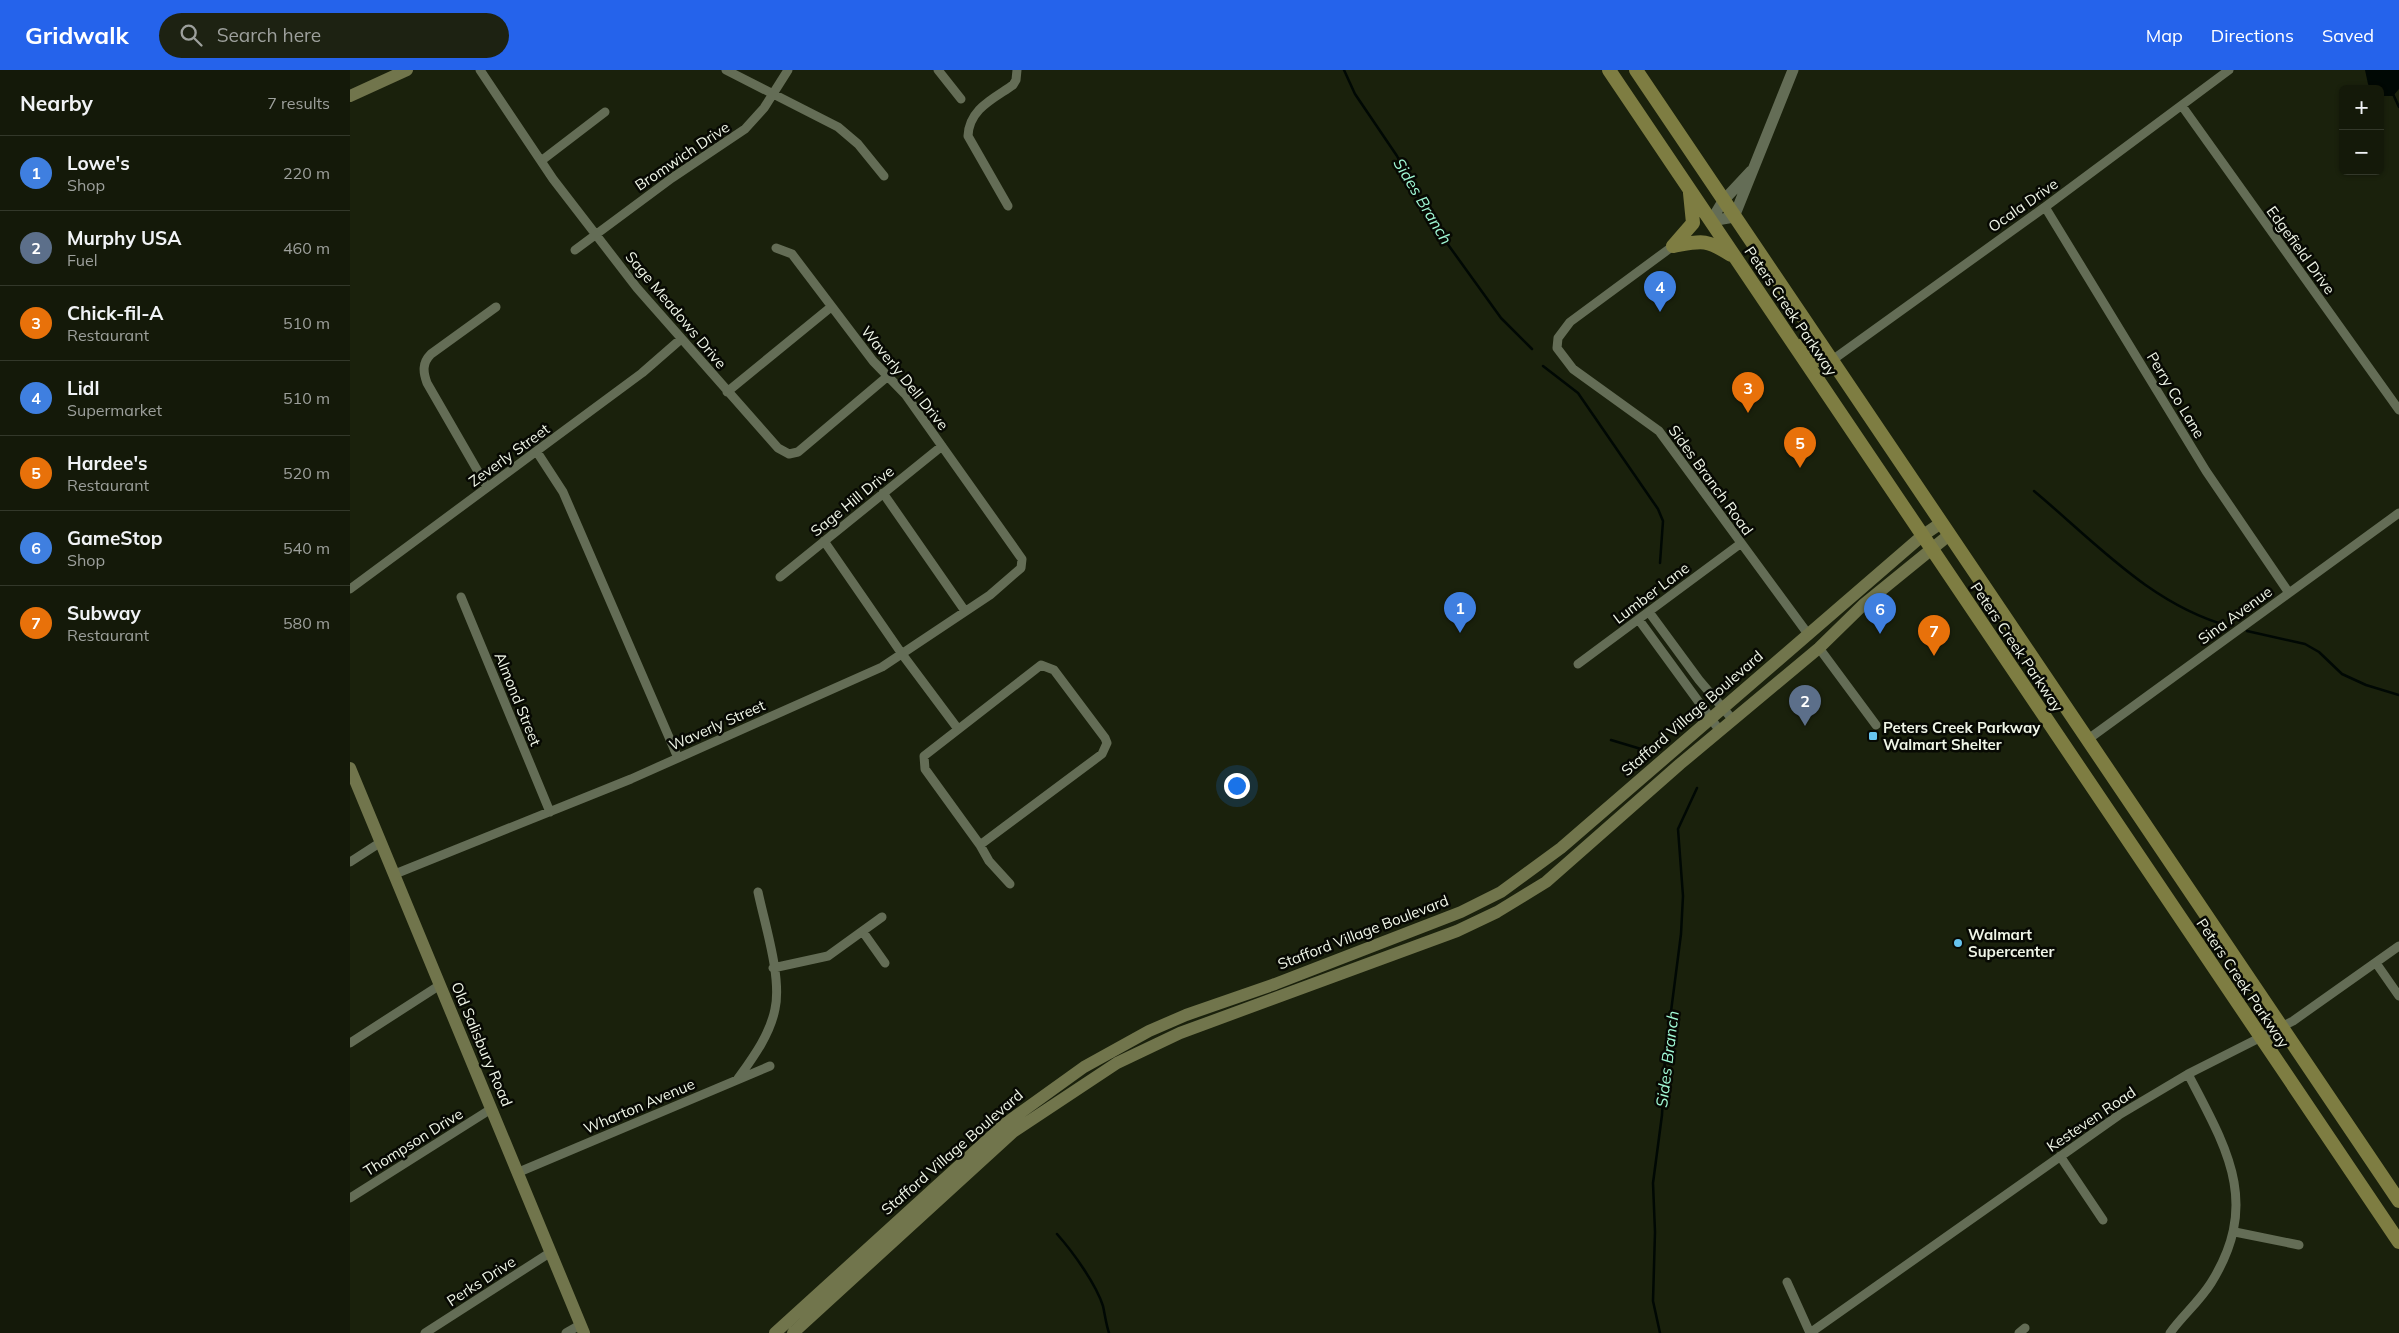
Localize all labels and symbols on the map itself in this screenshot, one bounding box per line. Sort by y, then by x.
street label: Bromwich Drive [631,117,733,195]
water label: Sides Branch [1389,154,1457,248]
street label: Ocala Drive [1985,174,2061,236]
street label: Edgefield Drive [2263,202,2339,298]
street label: Peters Creek Parkway [1741,243,1841,379]
street label: Sage Meadows Drive [621,247,731,373]
pin: 4 [1644,271,1676,312]
street label: Waverly Dell Drive [857,322,953,434]
street label: Perry Co Lane [2143,348,2209,442]
pin: 3 [1732,372,1764,413]
street label: Zeverly Street [465,419,553,491]
street label: Sides Branch Road [1665,421,1757,539]
pin: 5 [1784,427,1816,468]
street label: Sage Hill Drive [806,462,898,540]
street label: Lumber Lane [1609,558,1693,628]
street label: Peters Creek Parkway [1967,579,2067,715]
street label: Sina Avenue [2194,582,2276,648]
pin: 1 [1444,592,1476,633]
pin: 6 [1864,593,1896,634]
pin: 7 [1918,615,1950,656]
street label: Stafford Village Boulevard [1617,646,1767,780]
street label: Almond Street [491,649,545,749]
pin: 2 [1789,685,1821,726]
street label: Waverly Street [666,695,768,755]
place label: Peters Creek Parkway Walmart Shelter [1883,718,2041,754]
marker: Peters Creek Parkway Walmart Shelter [1867,730,1879,742]
your location [1224,773,1250,799]
street label: Stafford Village Boulevard [1275,891,1451,973]
street label: Peters Creek Parkway [2193,915,2293,1051]
place label: Walmart Supercenter [1968,925,2054,961]
marker: Walmart Supercenter [1952,937,1964,949]
street label: Old Salisbury Road [447,979,517,1109]
water label: Sides Branch [1651,1010,1683,1108]
street label: Wharton Avenue [581,1074,697,1138]
street label: Kesteven Road [2043,1082,2139,1156]
street label: Stafford Village Boulevard [877,1085,1027,1219]
street label: Thompson Drive [360,1104,466,1180]
street label: Perks Drive [443,1252,519,1310]

